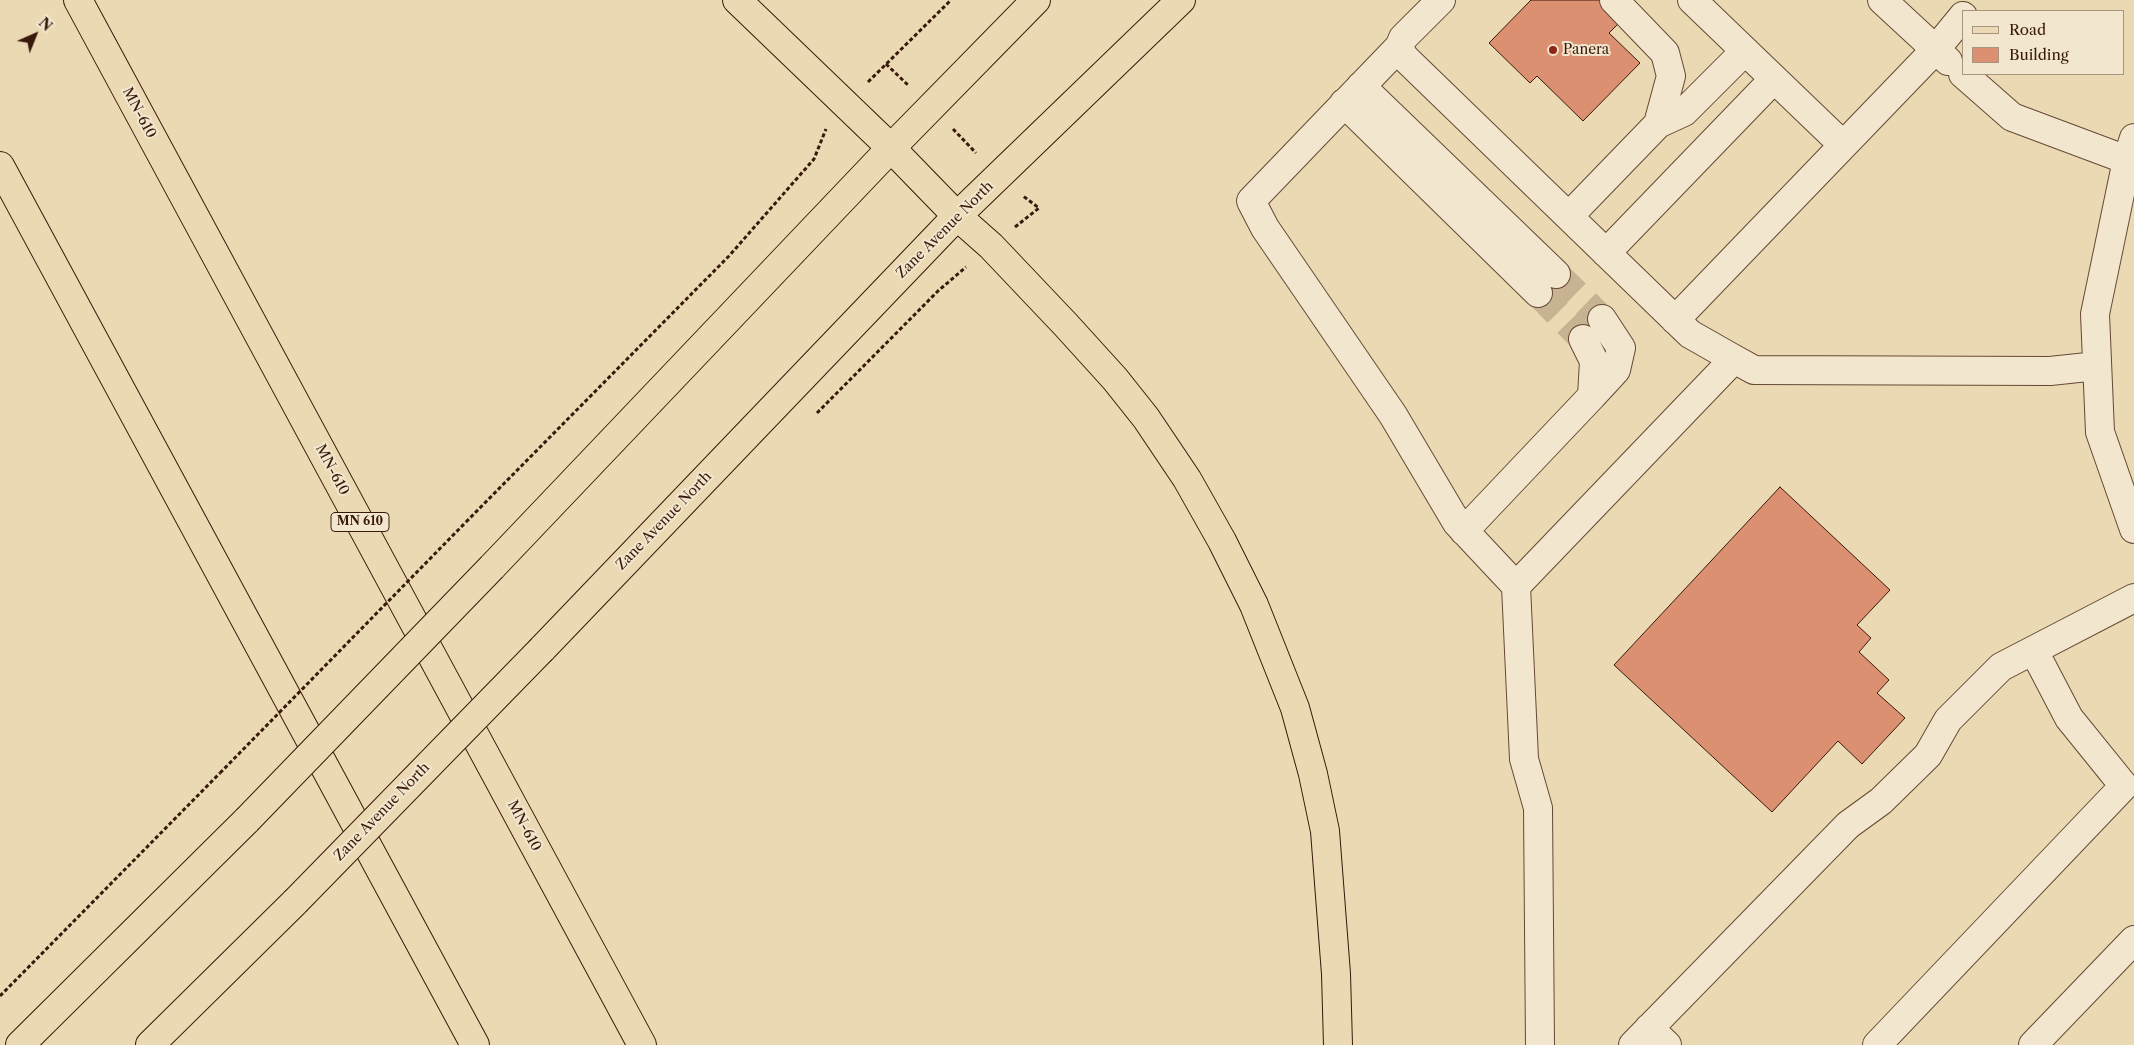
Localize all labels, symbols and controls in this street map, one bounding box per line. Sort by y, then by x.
north arrow [10,10,60,60]
legend [1962,10,2124,75]
text: N [35,14,56,35]
text: Road [2009,20,2046,39]
place label: Panera [1563,42,1609,58]
marker: Panera [1547,44,1559,56]
text: Building [2009,45,2069,64]
street label: MN-610 [119,85,159,141]
street label: Zane Avenue North [893,178,997,282]
street label: MN-610 [312,442,352,498]
street label: Zane Avenue North [613,468,715,574]
road number: MN 610 [331,512,389,532]
street label: Zane Avenue North [331,759,433,865]
street label: MN-610 [504,798,544,854]

